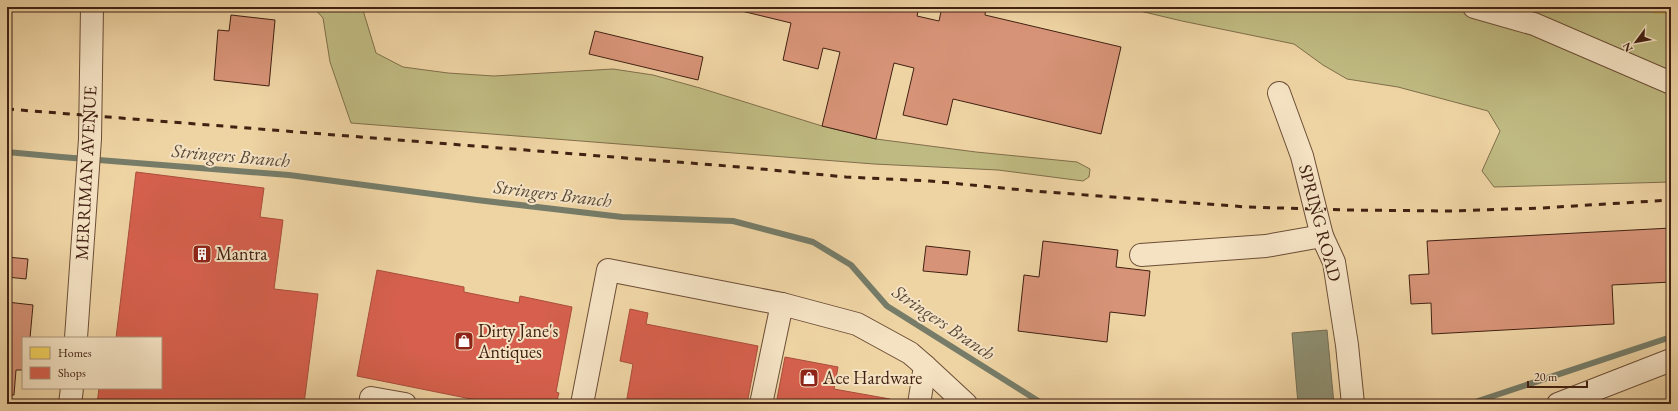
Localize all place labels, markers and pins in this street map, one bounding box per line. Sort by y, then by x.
place label: Mantra [216,242,268,265]
building icon: Mantra [191,243,213,265]
place label: Dirty Jane's Antiques [477,319,559,363]
shop icon: Dirty Jane's Antiques [453,330,475,352]
place label: Ace Hardware [822,366,922,389]
shop icon: Ace Hardware [798,367,820,389]

